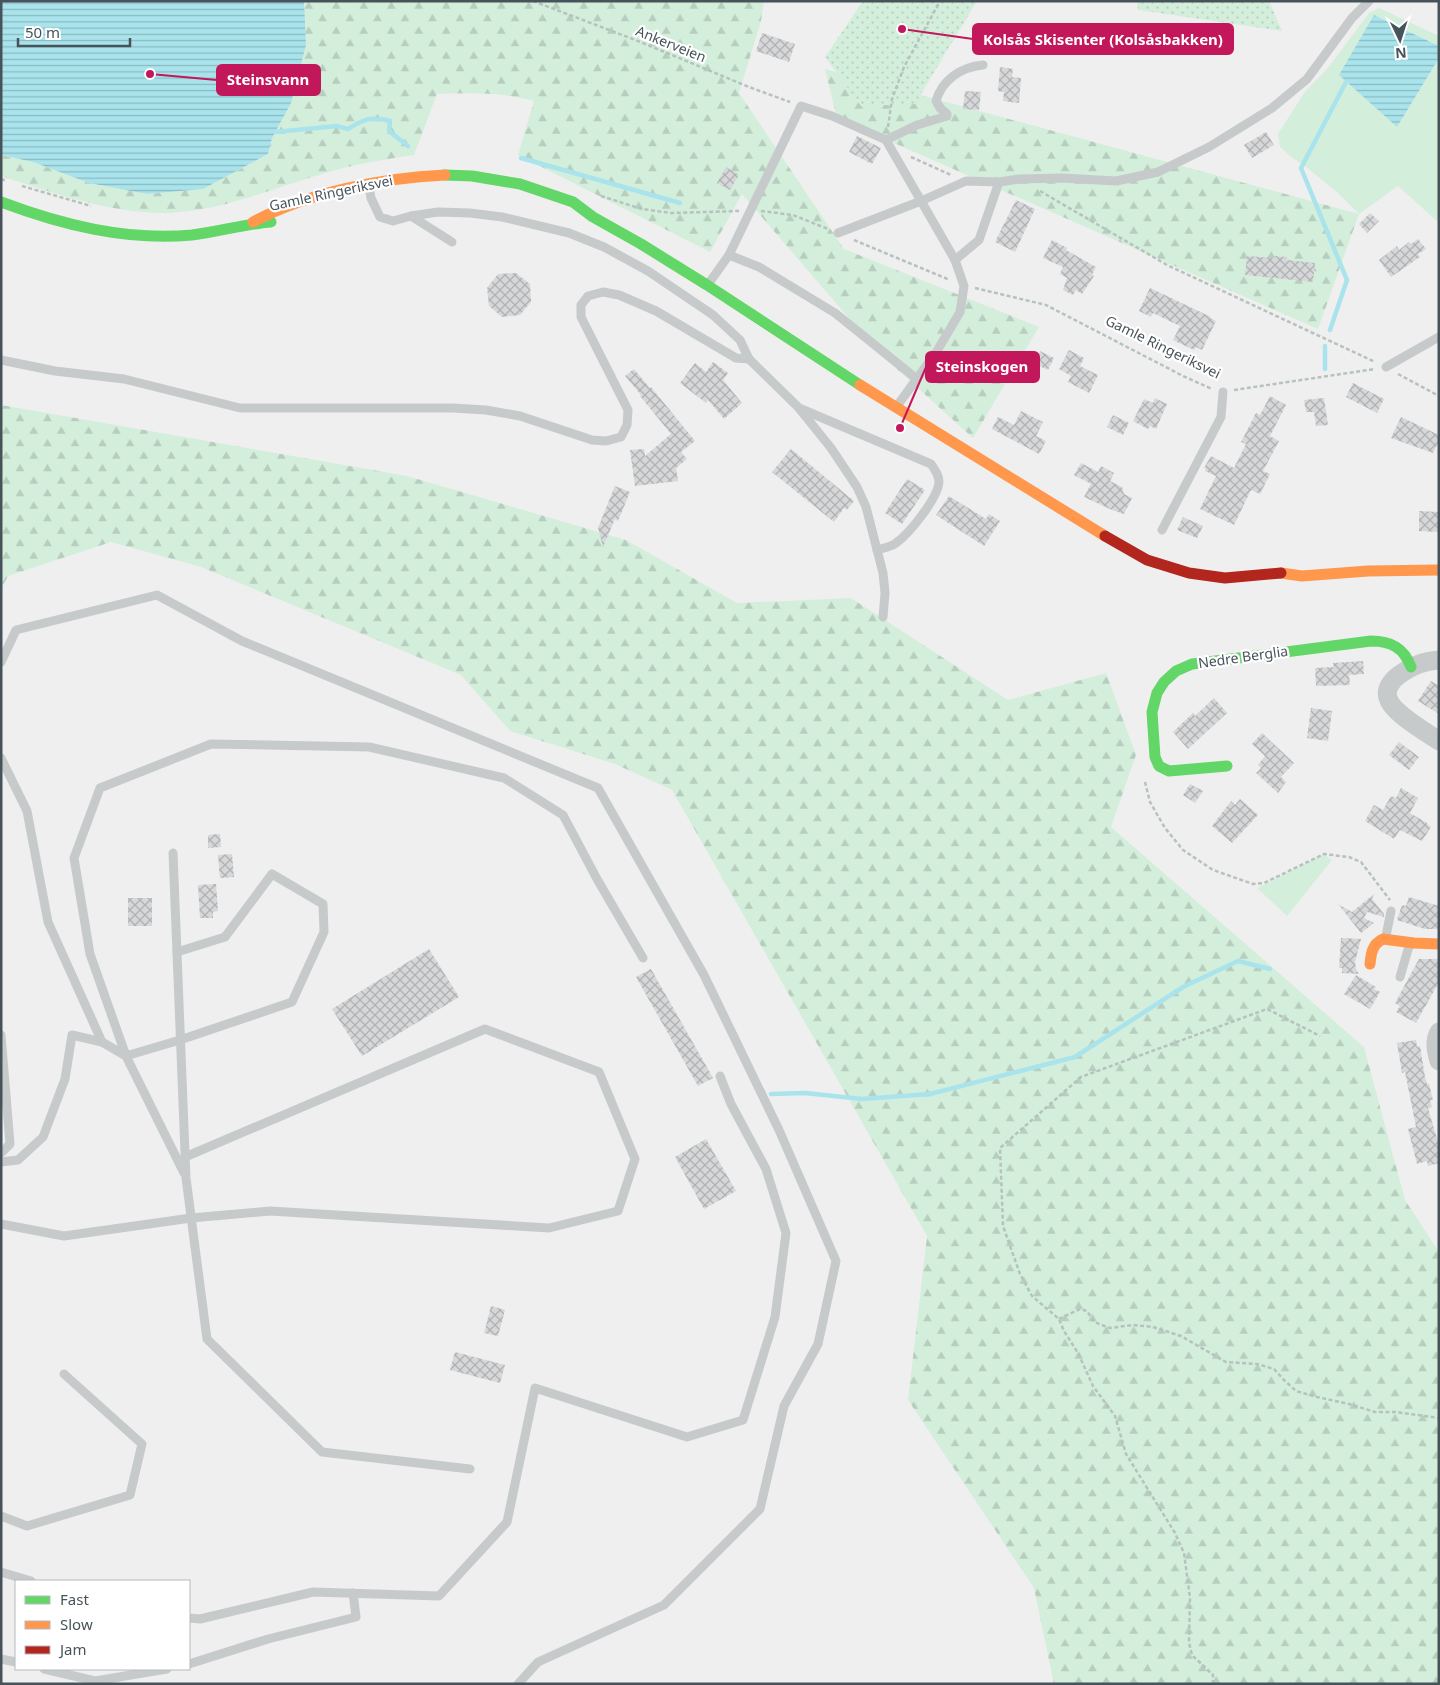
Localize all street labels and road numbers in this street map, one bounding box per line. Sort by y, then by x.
street label: Ankerveien [633,21,709,66]
street label: Gamle Ringeriksvei [267,170,394,215]
street label: Gamle Ringeriksvei [1102,310,1224,383]
street label: Nedre Berglia [1197,641,1289,672]

